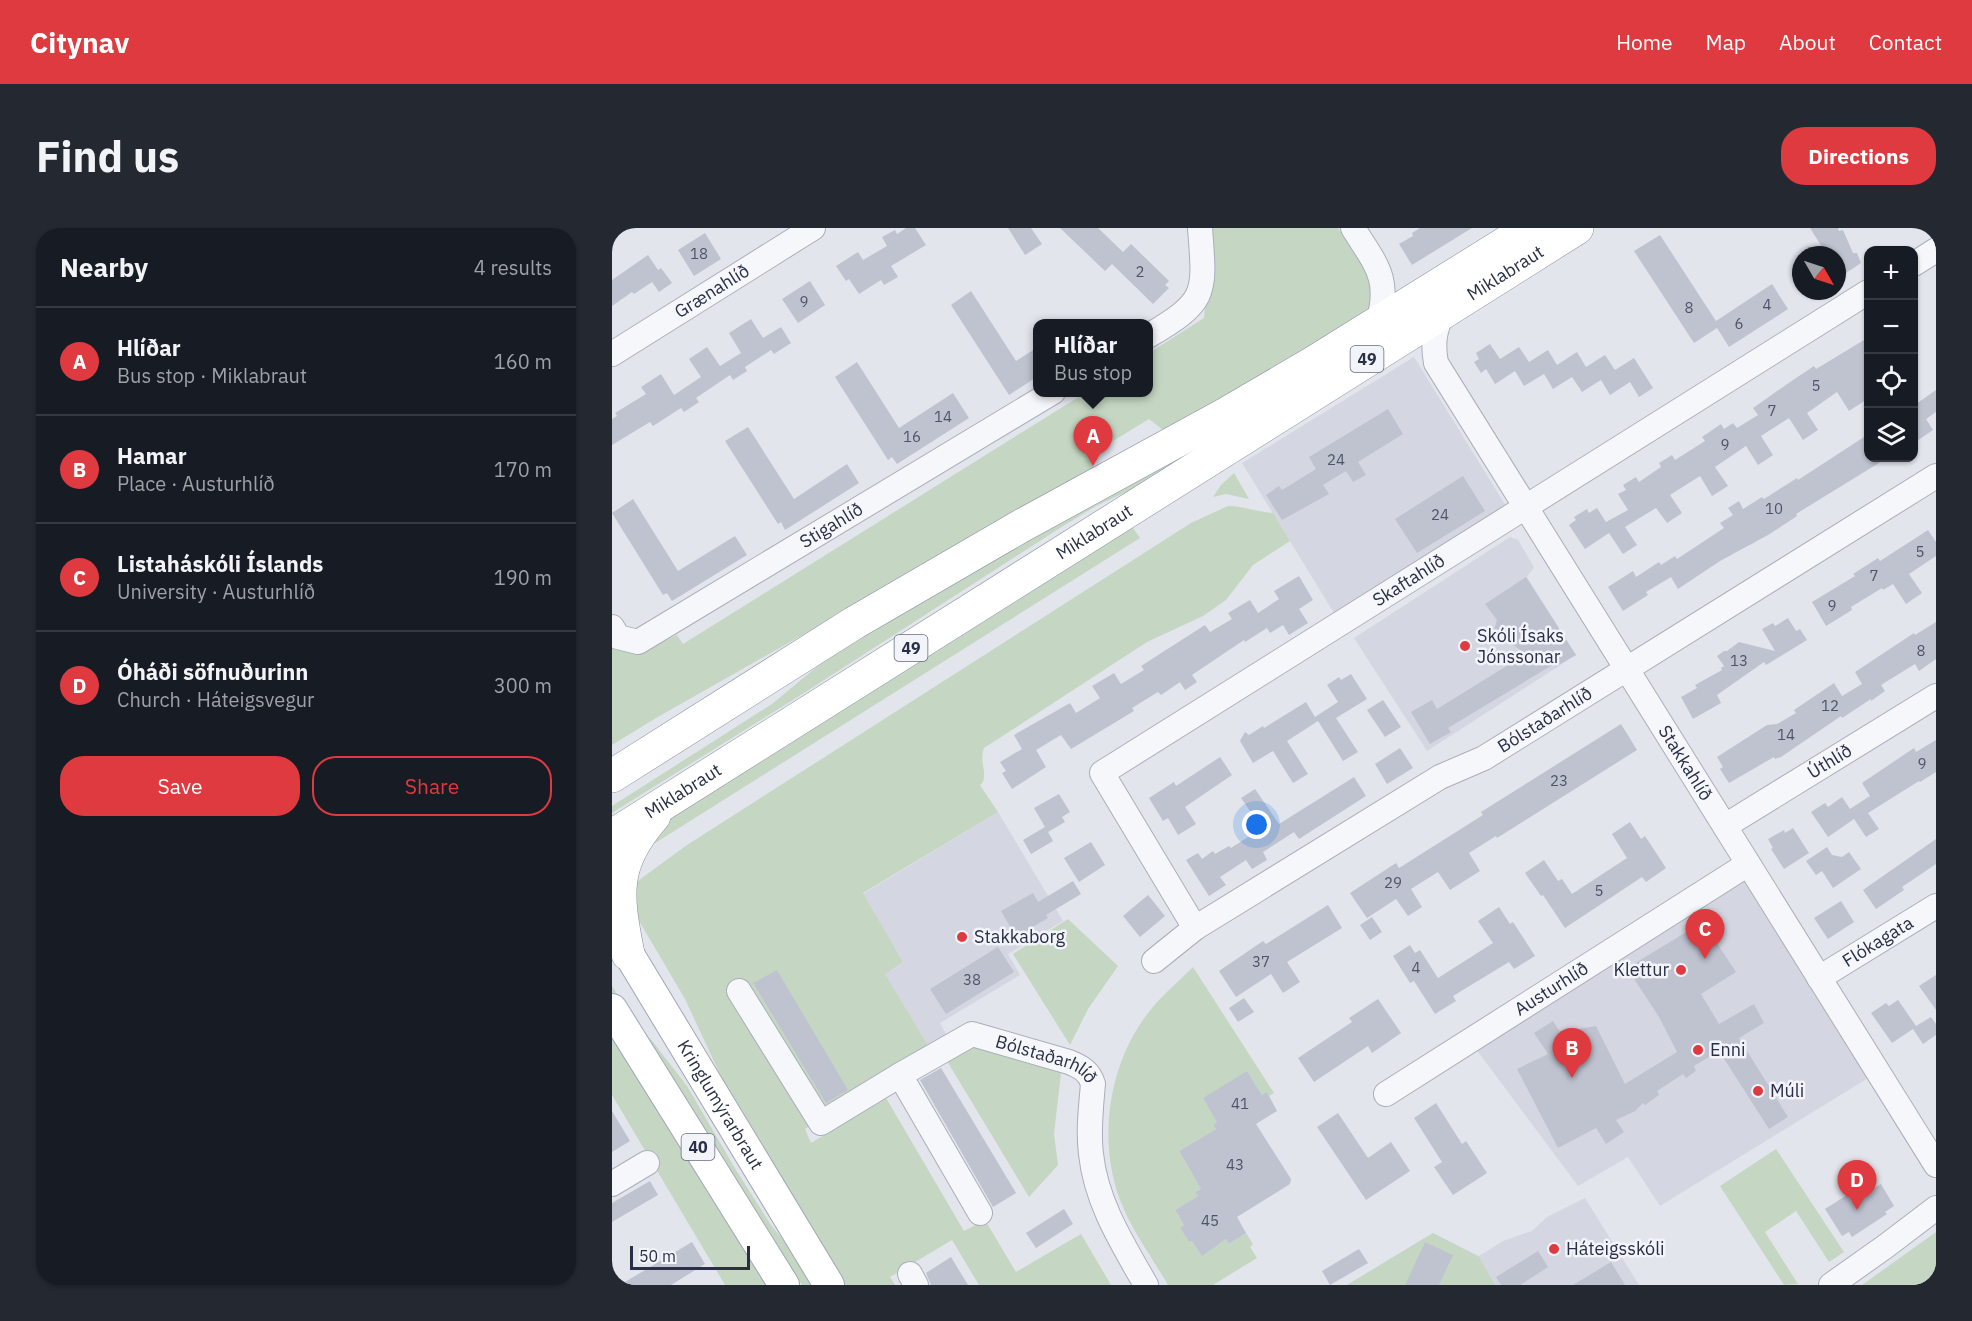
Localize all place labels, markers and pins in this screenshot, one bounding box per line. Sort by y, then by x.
pin: A [1074,416,1112,466]
place label: Skóli Ísaks Jónssonar [1477,624,1564,668]
marker: Skóli Ísaks Jónssonar [1458,639,1472,653]
pin: C [1686,910,1724,959]
place label: Stakkaborg [974,925,1066,948]
marker: Stakkaborg [955,930,969,944]
place label: Klettur [1614,958,1669,981]
marker: Klettur [1674,963,1688,977]
pin: B [1552,1028,1592,1078]
place label: Enni [1710,1038,1745,1061]
marker: Enni [1691,1043,1705,1057]
place label: Múli [1770,1079,1804,1102]
marker: Múli [1751,1084,1765,1098]
pin: D [1838,1160,1876,1210]
place label: Háteigsskóli [1566,1237,1665,1260]
marker: Háteigsskóli [1547,1242,1561,1256]

